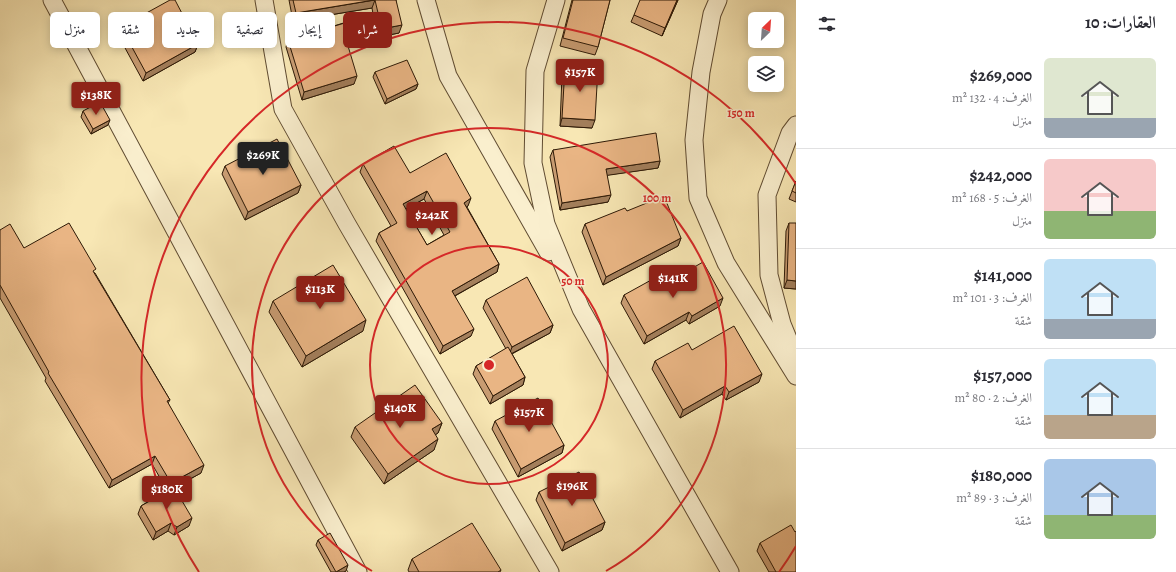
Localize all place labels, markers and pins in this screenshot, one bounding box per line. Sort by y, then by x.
pin: $157K [552,59,608,93]
pin: $138K [68,82,124,116]
pin: $269K [235,142,291,176]
pin: $242K [404,202,460,236]
pin: $141K [645,265,701,299]
pin: $113K [292,276,348,310]
centre of rings [482,358,496,372]
pin: $140K [372,395,428,429]
pin: $157K [501,399,557,433]
pin: $196K [544,473,600,507]
pin: $180K [139,476,195,510]

